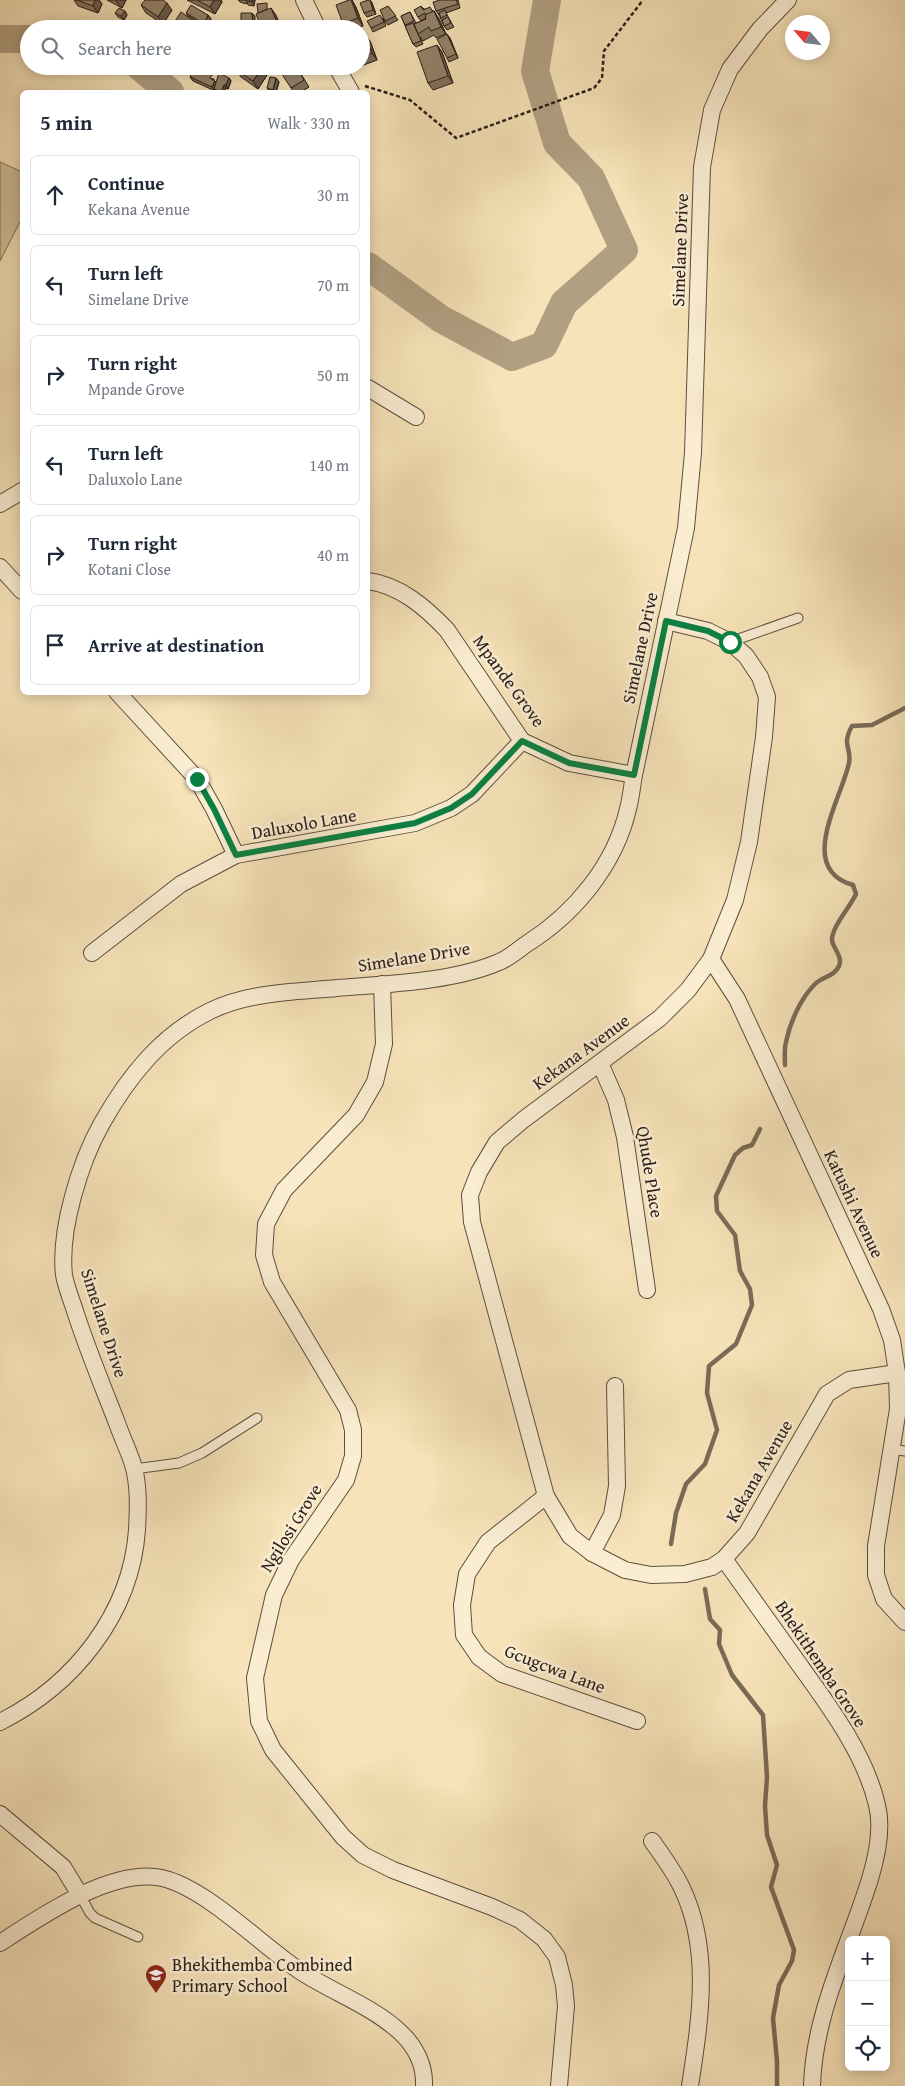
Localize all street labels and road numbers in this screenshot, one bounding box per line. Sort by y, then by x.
street label: Simelane Drive [664,193,695,307]
street label: Simelane Drive [615,590,665,706]
street label: Mpande Grove [467,629,552,733]
street label: Daluxolo Lane [249,801,359,846]
street label: Simelane Drive [356,934,472,979]
street label: Kekana Avenue [526,1007,635,1096]
street label: Qhude Place [630,1124,671,1220]
street label: Katushi Avenue [818,1145,891,1262]
street label: Simelane Drive [74,1265,135,1381]
street label: Kekana Avenue [718,1414,799,1527]
street label: Ngilosi Grove [253,1478,328,1577]
street label: Bhekithemba Grove [769,1595,874,1733]
street label: Gcugcwa Lane [501,1637,610,1700]

